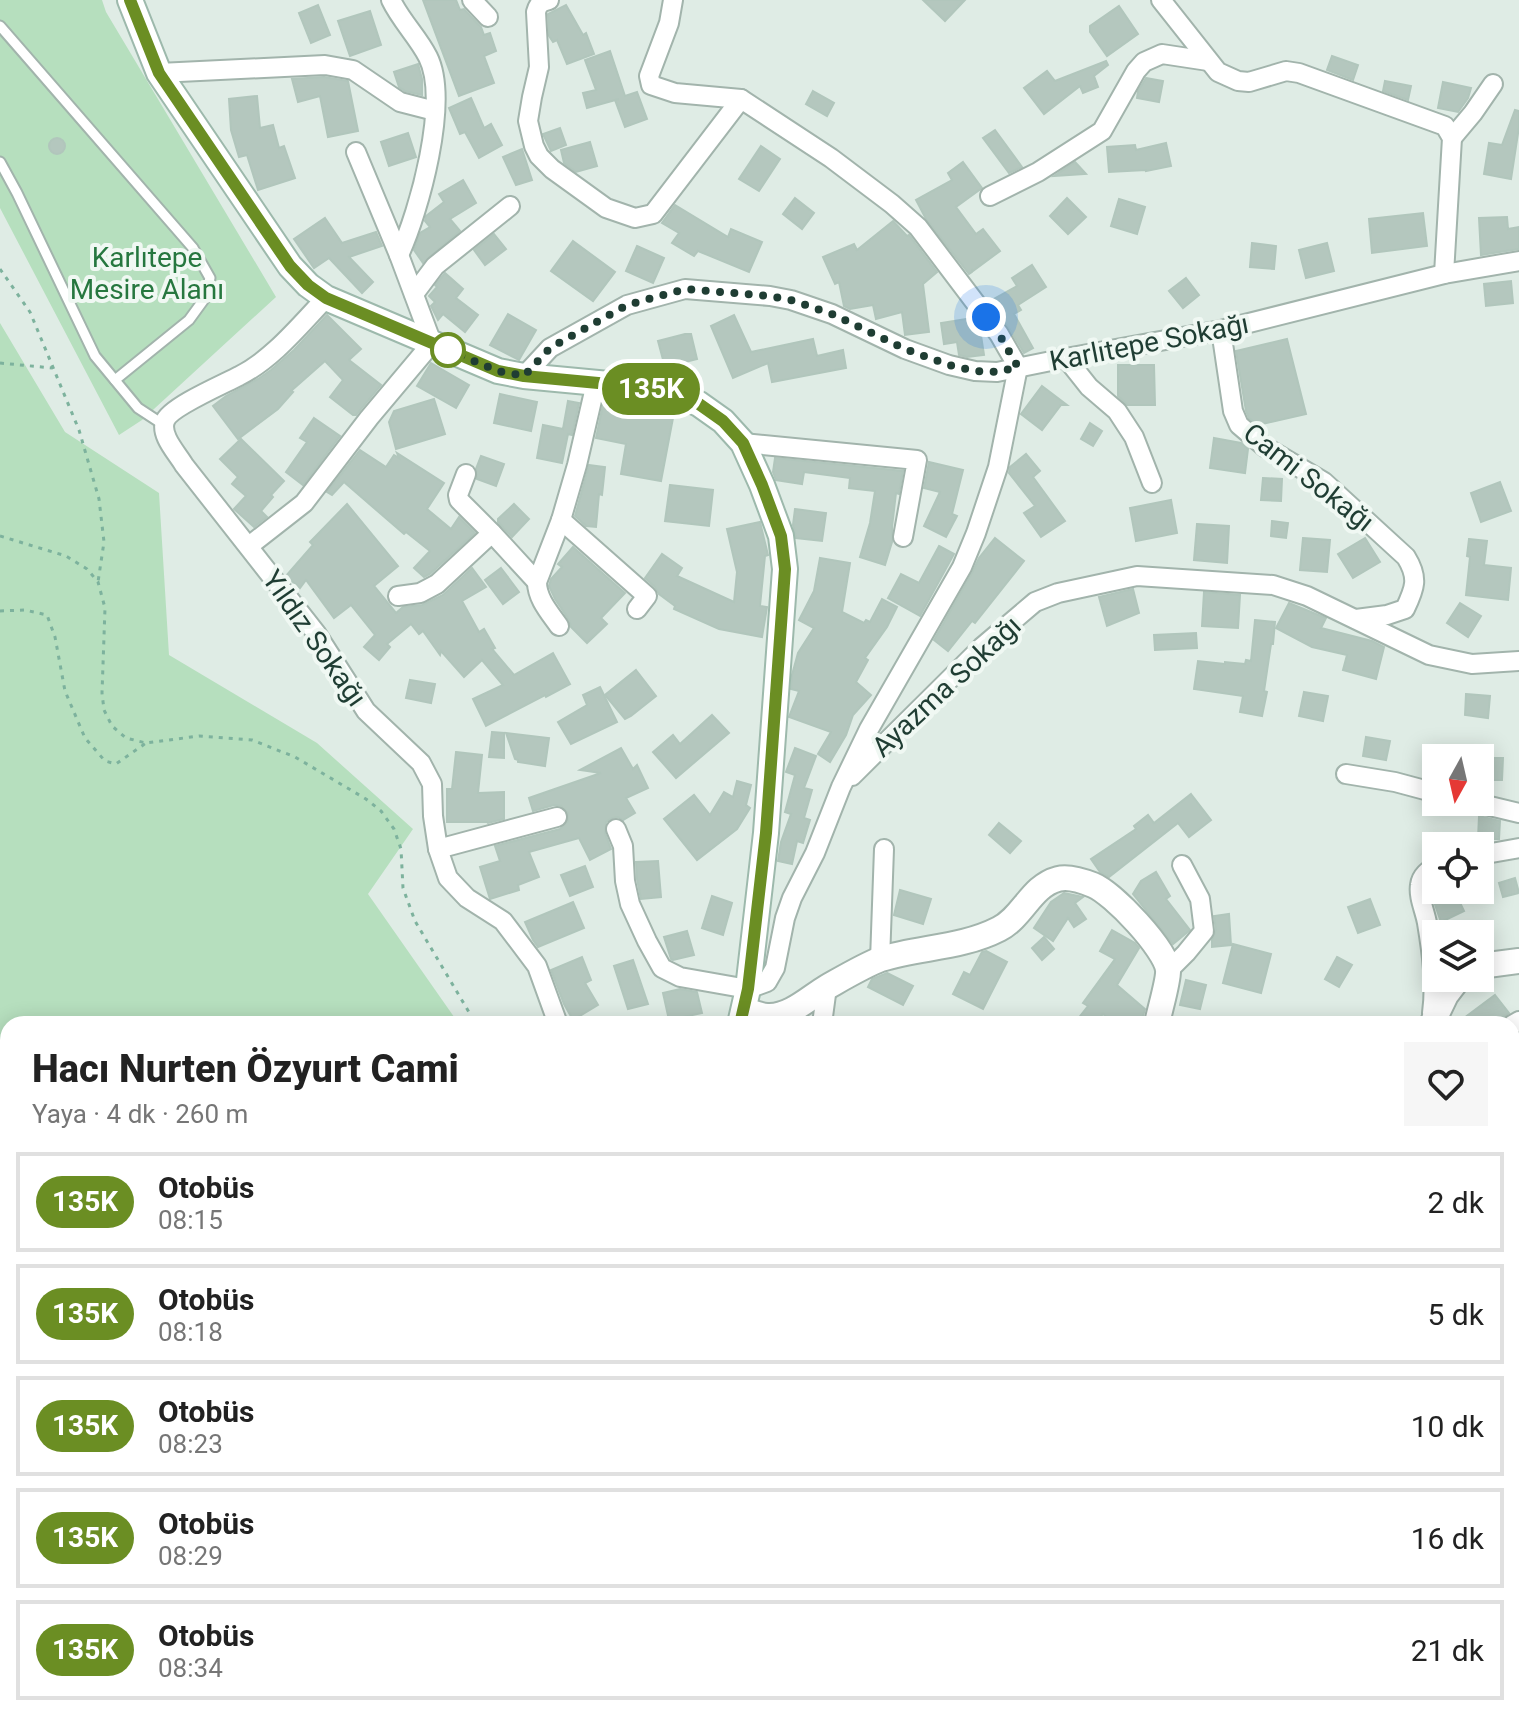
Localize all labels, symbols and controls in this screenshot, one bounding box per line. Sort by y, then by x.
park label: Karlıtepe Mesire Alanı [70,241,224,306]
your location [966,297,1006,337]
street label: Karlıtepe Sokağı [1047,307,1252,378]
unlabelled marker [431,333,465,367]
line badge: 135K [595,363,707,415]
text: 135K [618,372,684,405]
street label: Cami Sokağı [1237,416,1380,539]
street label: Yıldız Sokağı [256,564,374,713]
street label: Ayazma Sokağı [865,609,1027,764]
north arrow [1422,744,1494,816]
map controls [1422,744,1494,992]
button: locate [1422,832,1494,904]
button: layers [1422,920,1494,992]
button: heart [1404,1042,1488,1126]
text: Hacı Nurten Özyurt Cami [32,1047,459,1091]
text: Yaya · 4 dk · 260 m [32,1099,248,1129]
text: Otobüs [158,1170,254,1205]
text: 135K [52,1185,118,1218]
text: 2 dk [1428,1185,1484,1220]
text: 08:15 [158,1205,223,1235]
text: Otobüs [158,1282,254,1317]
text: 135K [52,1297,118,1330]
text: 5 dk [1428,1297,1484,1332]
text: 08:18 [158,1317,223,1347]
text: Otobüs [158,1394,254,1429]
text: 135K [52,1409,118,1442]
text: 10 dk [1411,1409,1484,1444]
text: 08:23 [158,1429,223,1459]
text: Otobüs [158,1506,254,1541]
text: 135K [52,1521,118,1554]
text: 16 dk [1411,1521,1484,1556]
text: 08:29 [158,1541,223,1571]
text: Otobüs [158,1618,254,1653]
text: 135K [52,1633,118,1666]
text: 21 dk [1411,1633,1484,1668]
text: 08:34 [158,1653,223,1683]

